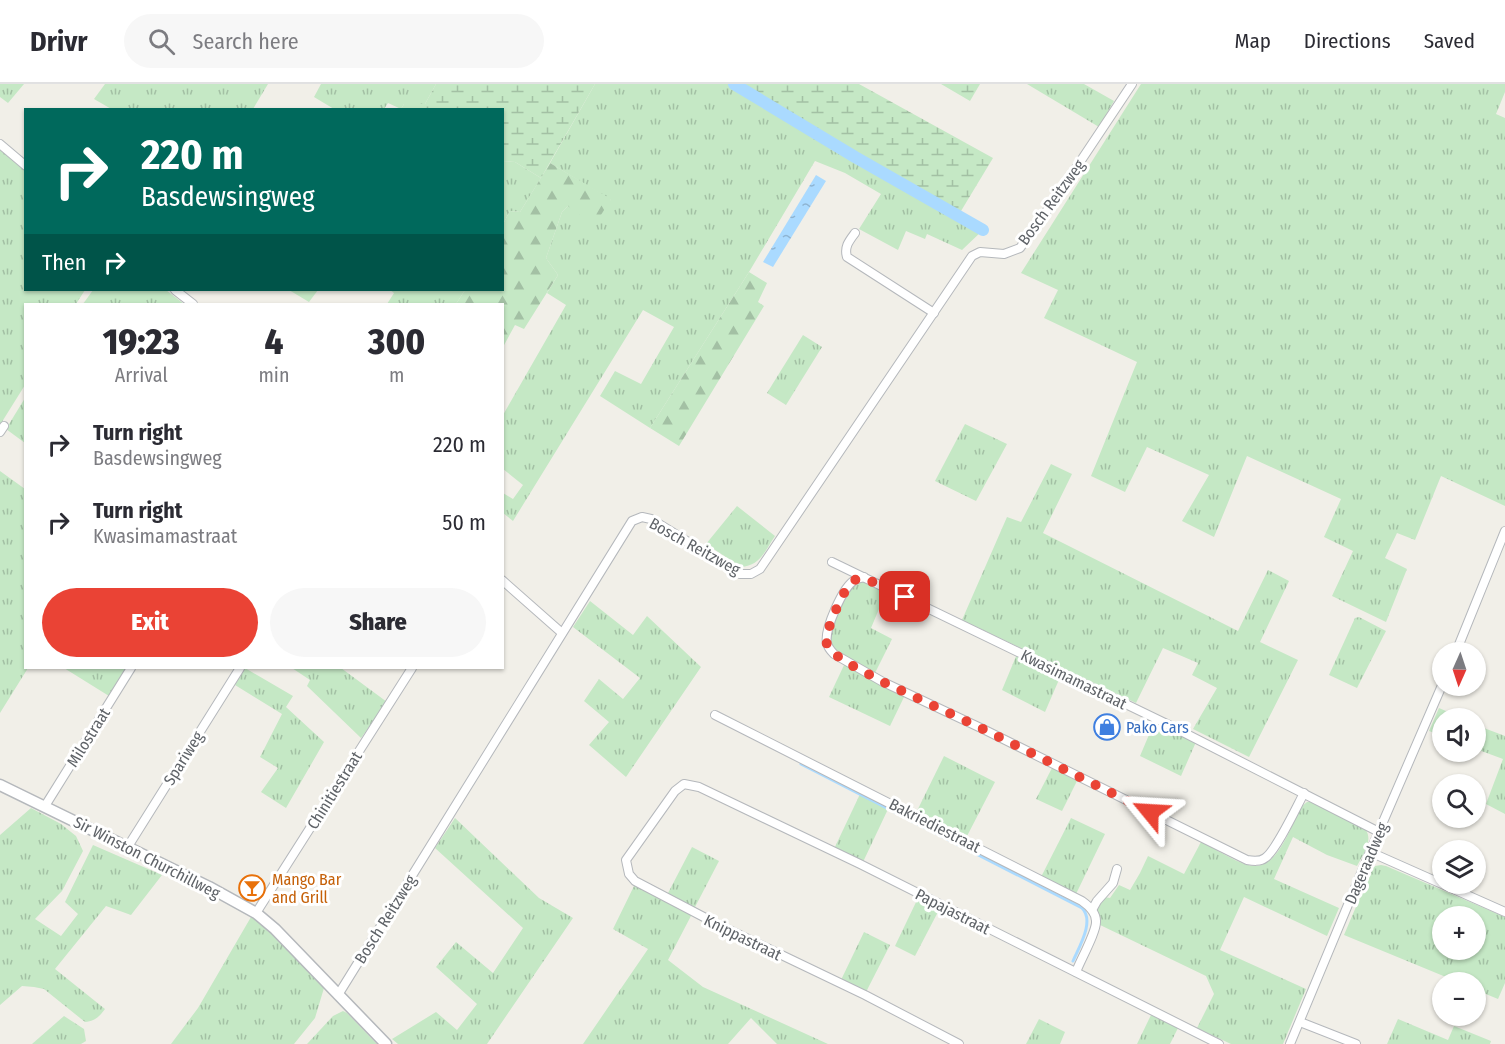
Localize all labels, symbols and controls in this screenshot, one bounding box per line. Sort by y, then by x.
search box [124,14,544,68]
text: Drivr [30,25,88,58]
icon: search [145,25,178,58]
text: Search here [193,28,299,55]
text: Map [1234,28,1271,54]
text: Directions [1304,28,1391,54]
text: Saved [1424,28,1475,54]
text: 220 m [141,130,244,180]
icon: right [42,132,120,210]
street label: Bosch Reitzweg [1014,156,1089,249]
text: Basdewsingweg [141,181,315,213]
icon: right [98,246,131,279]
text: Then [42,249,86,276]
text: 19:23 [103,320,180,364]
text: 4 [265,320,283,364]
text: 300 [368,320,425,364]
text: Arrival [115,363,168,387]
text: min [258,363,289,387]
text: m [389,363,404,387]
text: Turn right [93,419,182,446]
icon: right [42,428,75,461]
text: 220 m [433,431,486,458]
text: Basdewsingweg [93,446,222,470]
text: Turn right [93,497,182,524]
icon: right [42,506,75,539]
text: 50 m [442,509,486,536]
street label: Bosch Reitzweg [646,514,744,579]
text: Kwasimamastraat [93,524,237,548]
pin [879,571,930,622]
icon: arrive [888,580,921,613]
button: Exit [42,588,258,657]
button: Share [270,588,486,657]
north arrow [1432,642,1486,696]
map controls [1432,642,1486,1026]
street label: Kwasimamastraat [1018,646,1131,714]
street label: Milostraat [63,704,114,770]
button: sound [1432,708,1486,762]
shop icon: Pako Cars [1092,712,1122,742]
place label: Pako Cars [1126,718,1189,737]
street label: Spariweg [160,728,208,789]
street label: Chinitiestraat [303,747,366,833]
button: search [1432,774,1486,828]
position arrow [1118,780,1182,844]
street label: Bakriediestraat [886,794,984,857]
street label: Sir Winston Churchillweg [70,812,224,903]
street label: Dageraadweg [1341,819,1392,907]
button: layers [1432,840,1486,894]
place label: Mango Bar and Grill [272,870,342,907]
street label: Bosch Reitzweg [351,871,420,967]
bar icon: Mango Bar and Grill [237,873,267,903]
street label: Papajastraat [912,885,994,939]
button: + [1432,906,1486,960]
street label: Knippastraat [701,911,785,965]
button: − [1432,972,1486,1026]

